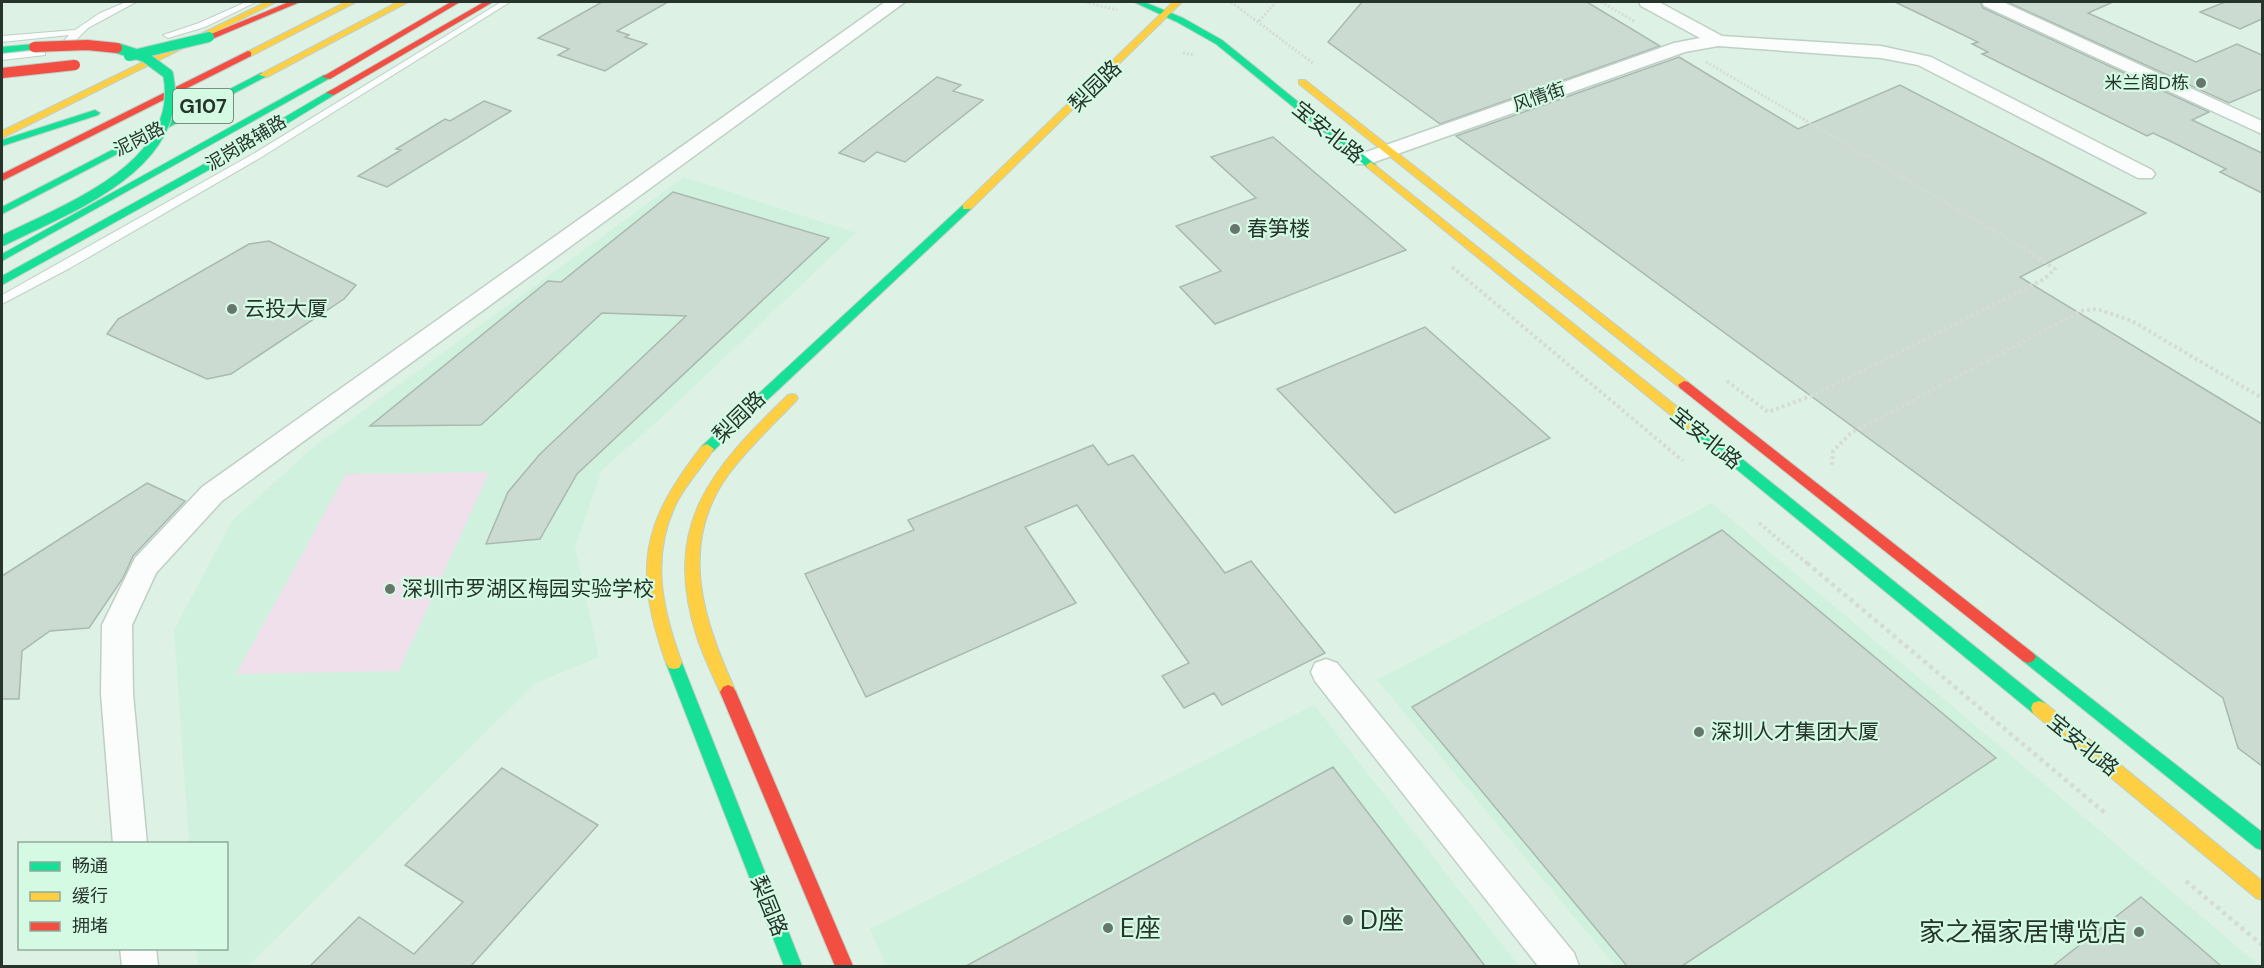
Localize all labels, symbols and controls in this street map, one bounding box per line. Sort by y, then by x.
street label: 梨园路 [1063,54,1127,118]
place label: 米兰阁D栋 [2105,71,2189,95]
marker: 米兰阁D栋 [2194,76,2208,90]
street label: 风情街 [1510,77,1568,117]
road number: G107 [173,89,233,123]
street label: 宝安北路 [1287,95,1369,169]
street label: 泥岗路辅路 [201,110,291,176]
street label: 泥岗路 [109,116,169,162]
place label: 春笋楼 [1247,215,1310,243]
marker: 春笋楼 [1228,222,1242,236]
place label: 云投大厦 [244,295,328,323]
marker: 云投大厦 [225,302,239,316]
street label: 梨园路 [707,385,771,449]
street label: 宝安北路 [1665,401,1747,475]
place label: 深圳市罗湖区梅园实验学校 [402,575,654,603]
marker: 深圳市罗湖区梅园实验学校 [383,582,397,596]
street label: 宝安北路 [2042,708,2124,782]
place label: 深圳人才集团大厦 [1711,718,1879,746]
marker: 深圳人才集团大厦 [1692,725,1706,739]
legend [18,842,228,950]
text: 畅通 [72,854,108,878]
street label: 梨园路 [744,872,794,940]
text: 缓行 [72,884,108,908]
place label: D座 [1360,903,1404,937]
place label: E座 [1120,911,1161,945]
marker: D座 [1341,913,1355,927]
text: 拥堵 [72,914,108,938]
place label: 家之福家居博览店 [1919,915,2127,949]
marker: E座 [1101,921,1115,935]
marker: 家之福家居博览店 [2132,925,2146,939]

